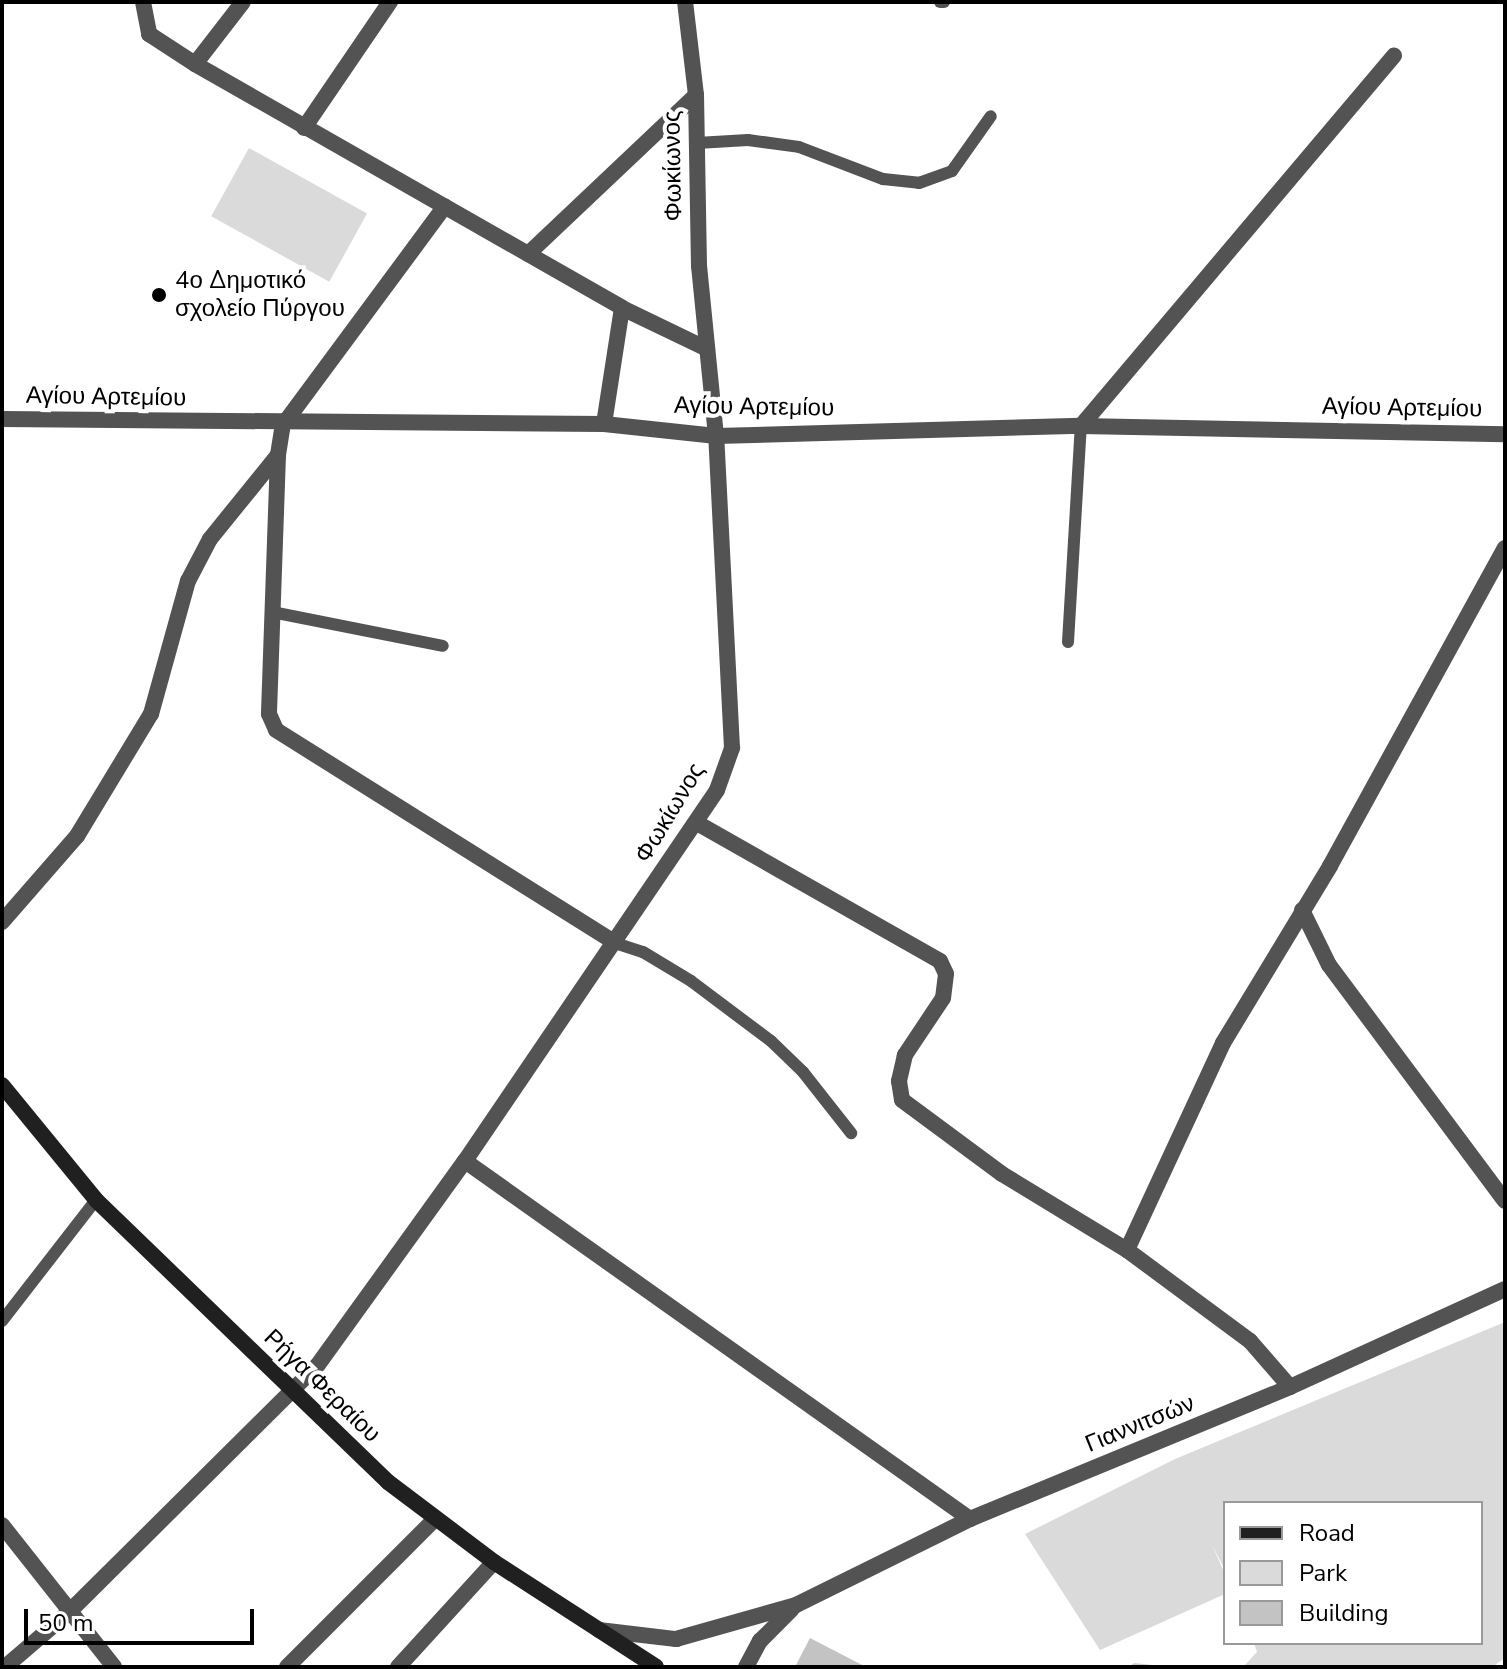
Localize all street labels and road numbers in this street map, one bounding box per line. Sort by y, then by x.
street label: Φωκίωνος [658,110,688,222]
street label: Αγίου Αρτεμίου [26,381,186,413]
street label: Αγίου Αρτεμίου [674,391,834,423]
street label: Αγίου Αρτεμίου [1322,392,1482,424]
street label: Φωκίωνος [629,758,711,868]
street label: Ρήγα Φεραίου [258,1323,386,1449]
street label: Γιαννιτσών [1081,1389,1199,1459]

